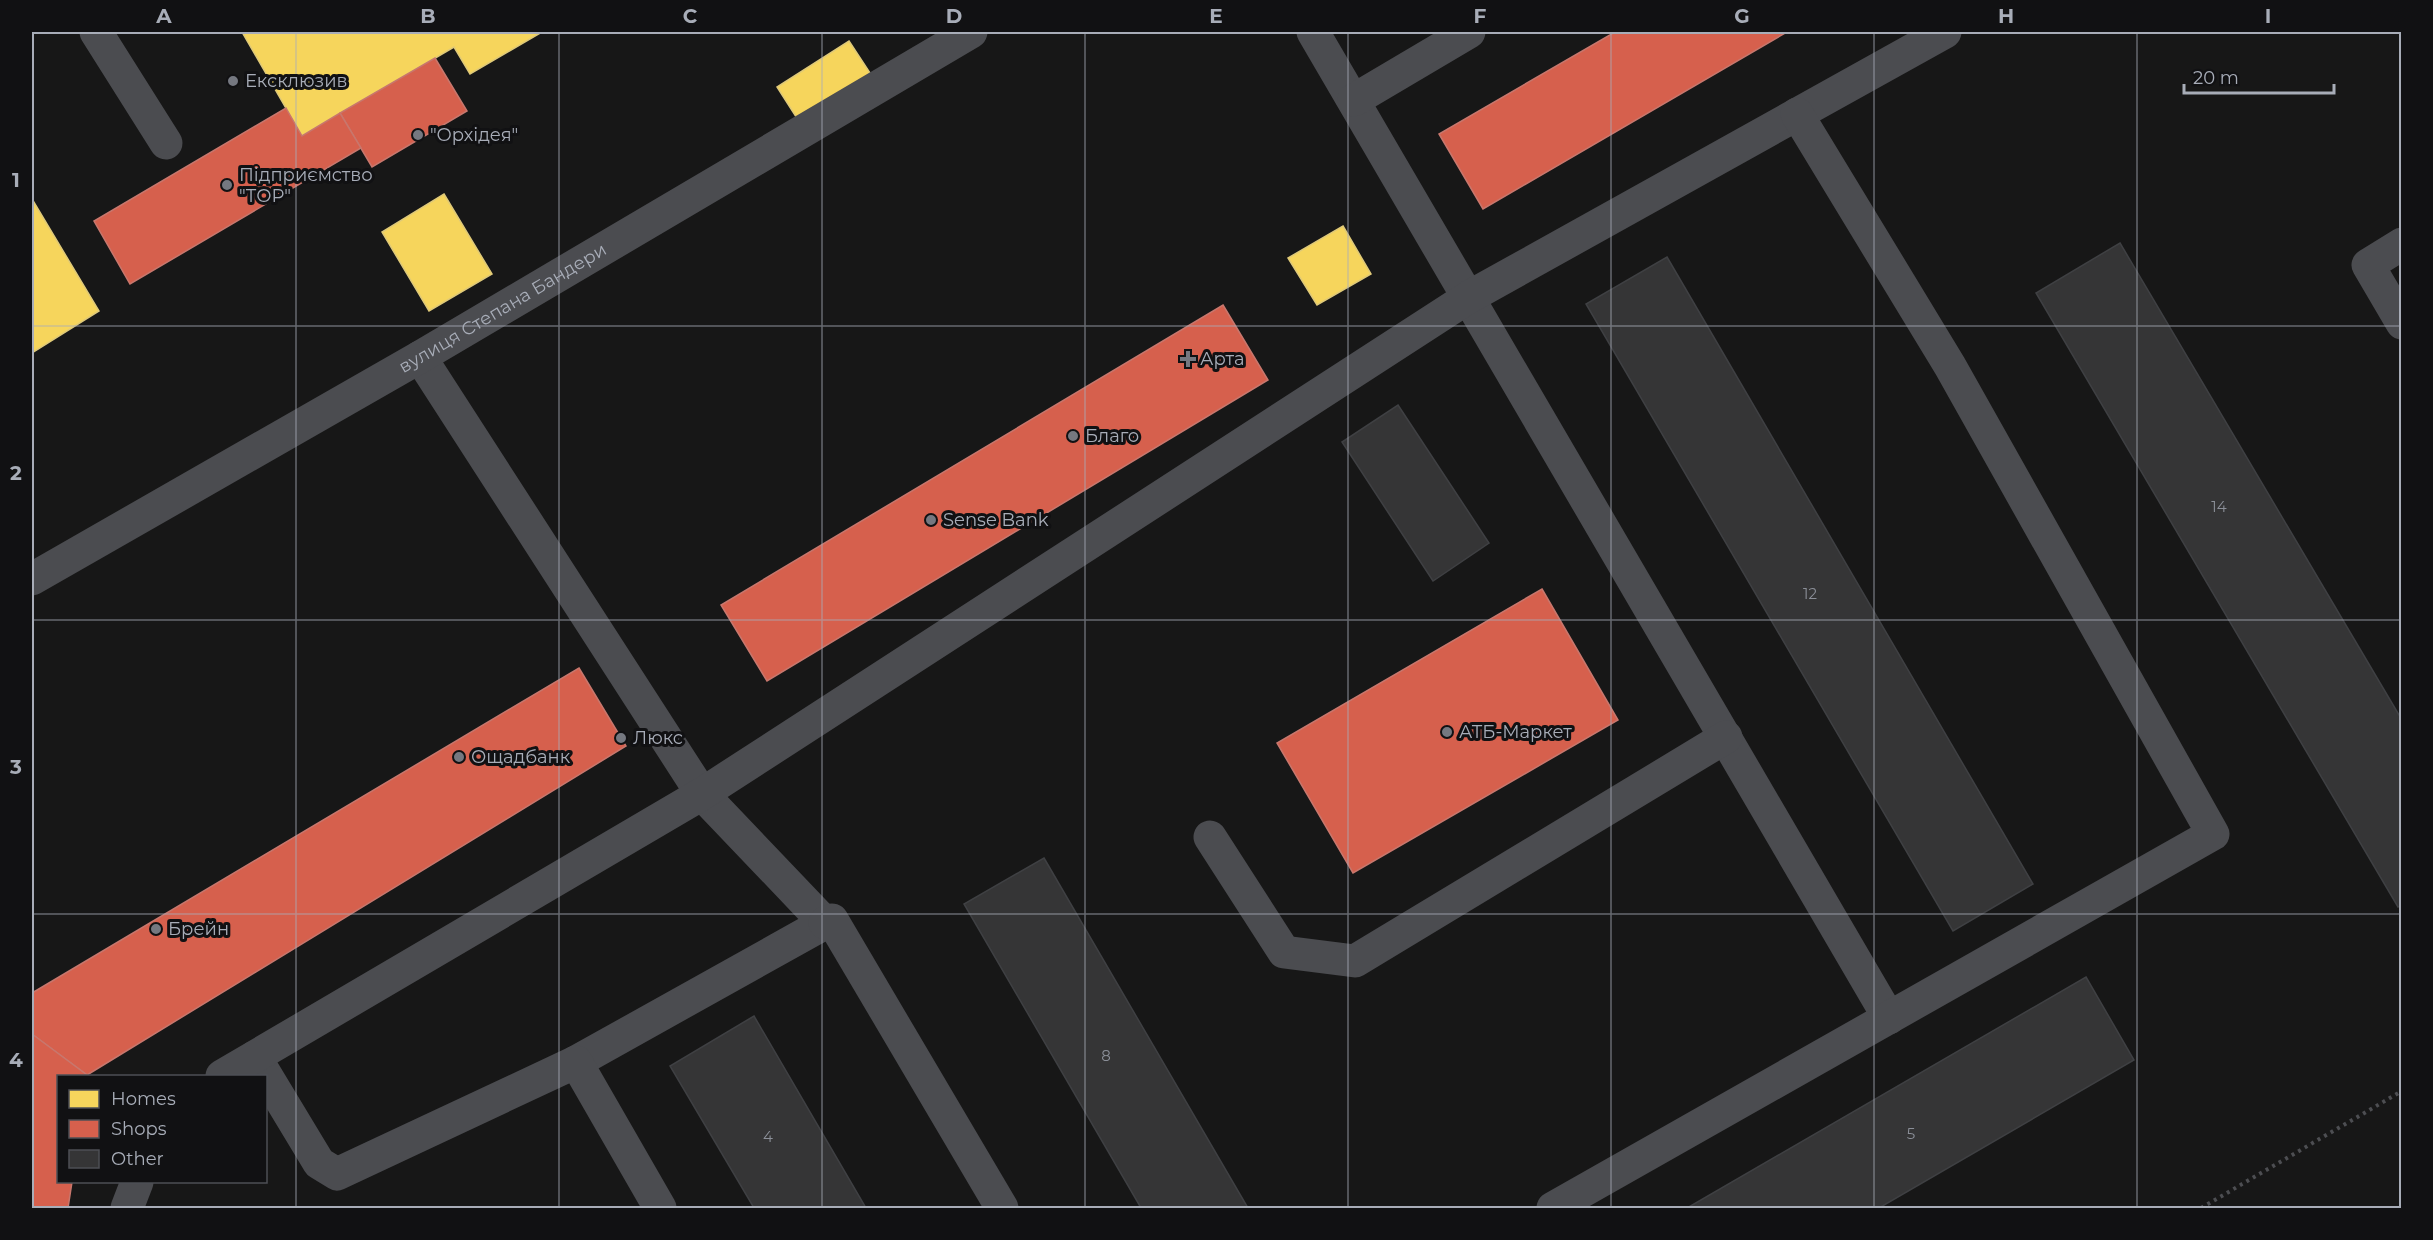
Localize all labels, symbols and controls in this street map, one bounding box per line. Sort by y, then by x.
text: A [155,4,172,28]
text: B [420,4,436,28]
text: C [683,4,698,28]
text: D [946,4,962,28]
text: E [1209,4,1223,28]
text: F [1474,4,1487,28]
text: G [1734,4,1750,28]
text: H [1998,4,2014,28]
text: I [2265,4,2271,28]
scale bar [2184,57,2334,95]
text: 20 m [2193,67,2239,89]
place label: Ексклюзив [245,70,348,92]
marker: Ексклюзив [226,74,240,88]
place label: "Орхідея" [430,124,518,146]
marker: "Орхідея" [411,128,425,142]
place label: Підприємство "ТОР" [239,164,373,207]
text: 1 [12,168,20,192]
marker: Підприємство "ТОР" [220,178,234,192]
street label: вулиця Степана Бандери [395,238,611,378]
place label: Арта [1200,348,1244,370]
marker: Арта [1181,352,1195,366]
place label: Благо [1085,425,1139,447]
marker: Благо [1066,429,1080,443]
text: 2 [10,461,22,485]
house number: 14 [2211,497,2227,516]
place label: Sense Bank [943,509,1049,531]
marker: Sense Bank [924,513,938,527]
house number: 12 [1803,584,1817,603]
place label: АТБ-Маркет [1459,721,1572,743]
marker: АТБ-Маркет [1440,725,1454,739]
place label: Люкс [633,727,683,749]
marker: Люкс [614,731,628,745]
place label: Ощадбанк [471,746,571,768]
marker: Ощадбанк [452,750,466,764]
text: 3 [9,755,22,779]
place label: Брейн [168,918,229,940]
marker: Брейн [149,922,163,936]
house number: 8 [1101,1046,1111,1065]
text: 4 [9,1048,23,1072]
legend [57,1075,267,1183]
text: Homes [111,1088,176,1110]
text: Shops [111,1118,167,1140]
house number: 5 [1907,1124,1915,1143]
house number: 4 [763,1127,773,1146]
text: Other [111,1148,164,1170]

